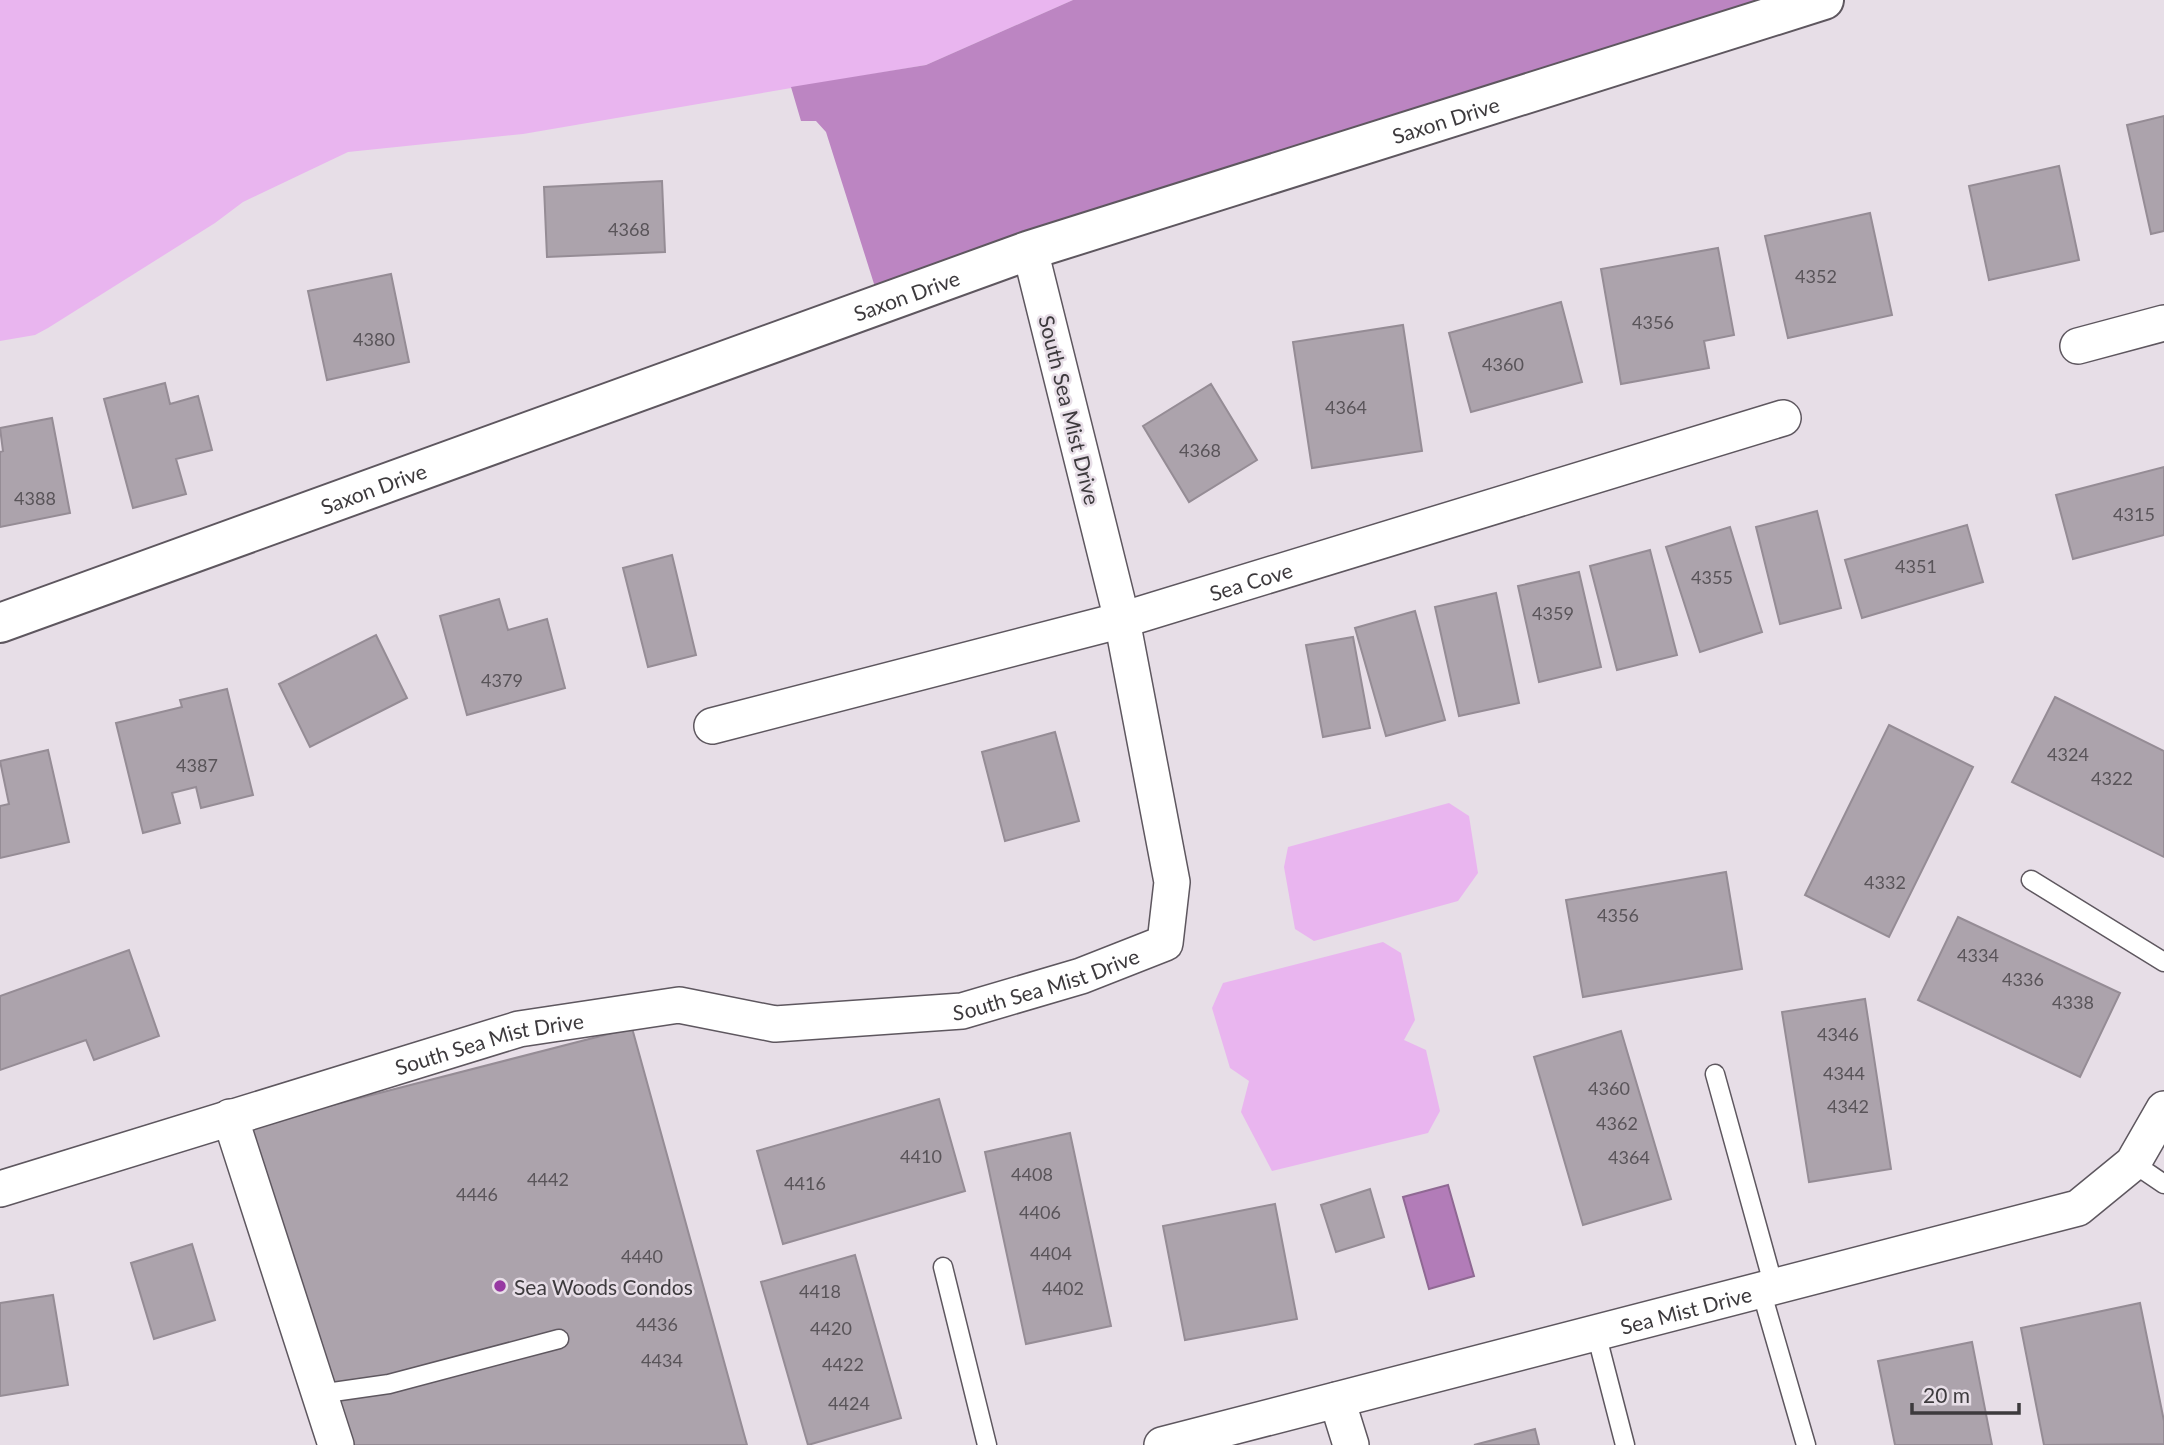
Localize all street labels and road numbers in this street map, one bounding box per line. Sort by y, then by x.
street label: Saxon Drive [1389,91,1502,148]
street label: Saxon Drive [850,264,963,325]
street label: South Sea Mist Drive [1034,313,1106,507]
street label: Saxon Drive [317,457,430,518]
street label: Sea Cove [1206,556,1295,605]
street label: South Sea Mist Drive [952,942,1142,1024]
street label: South Sea Mist Drive [392,1007,585,1079]
street label: Sea Mist Drive [1617,1281,1754,1338]

